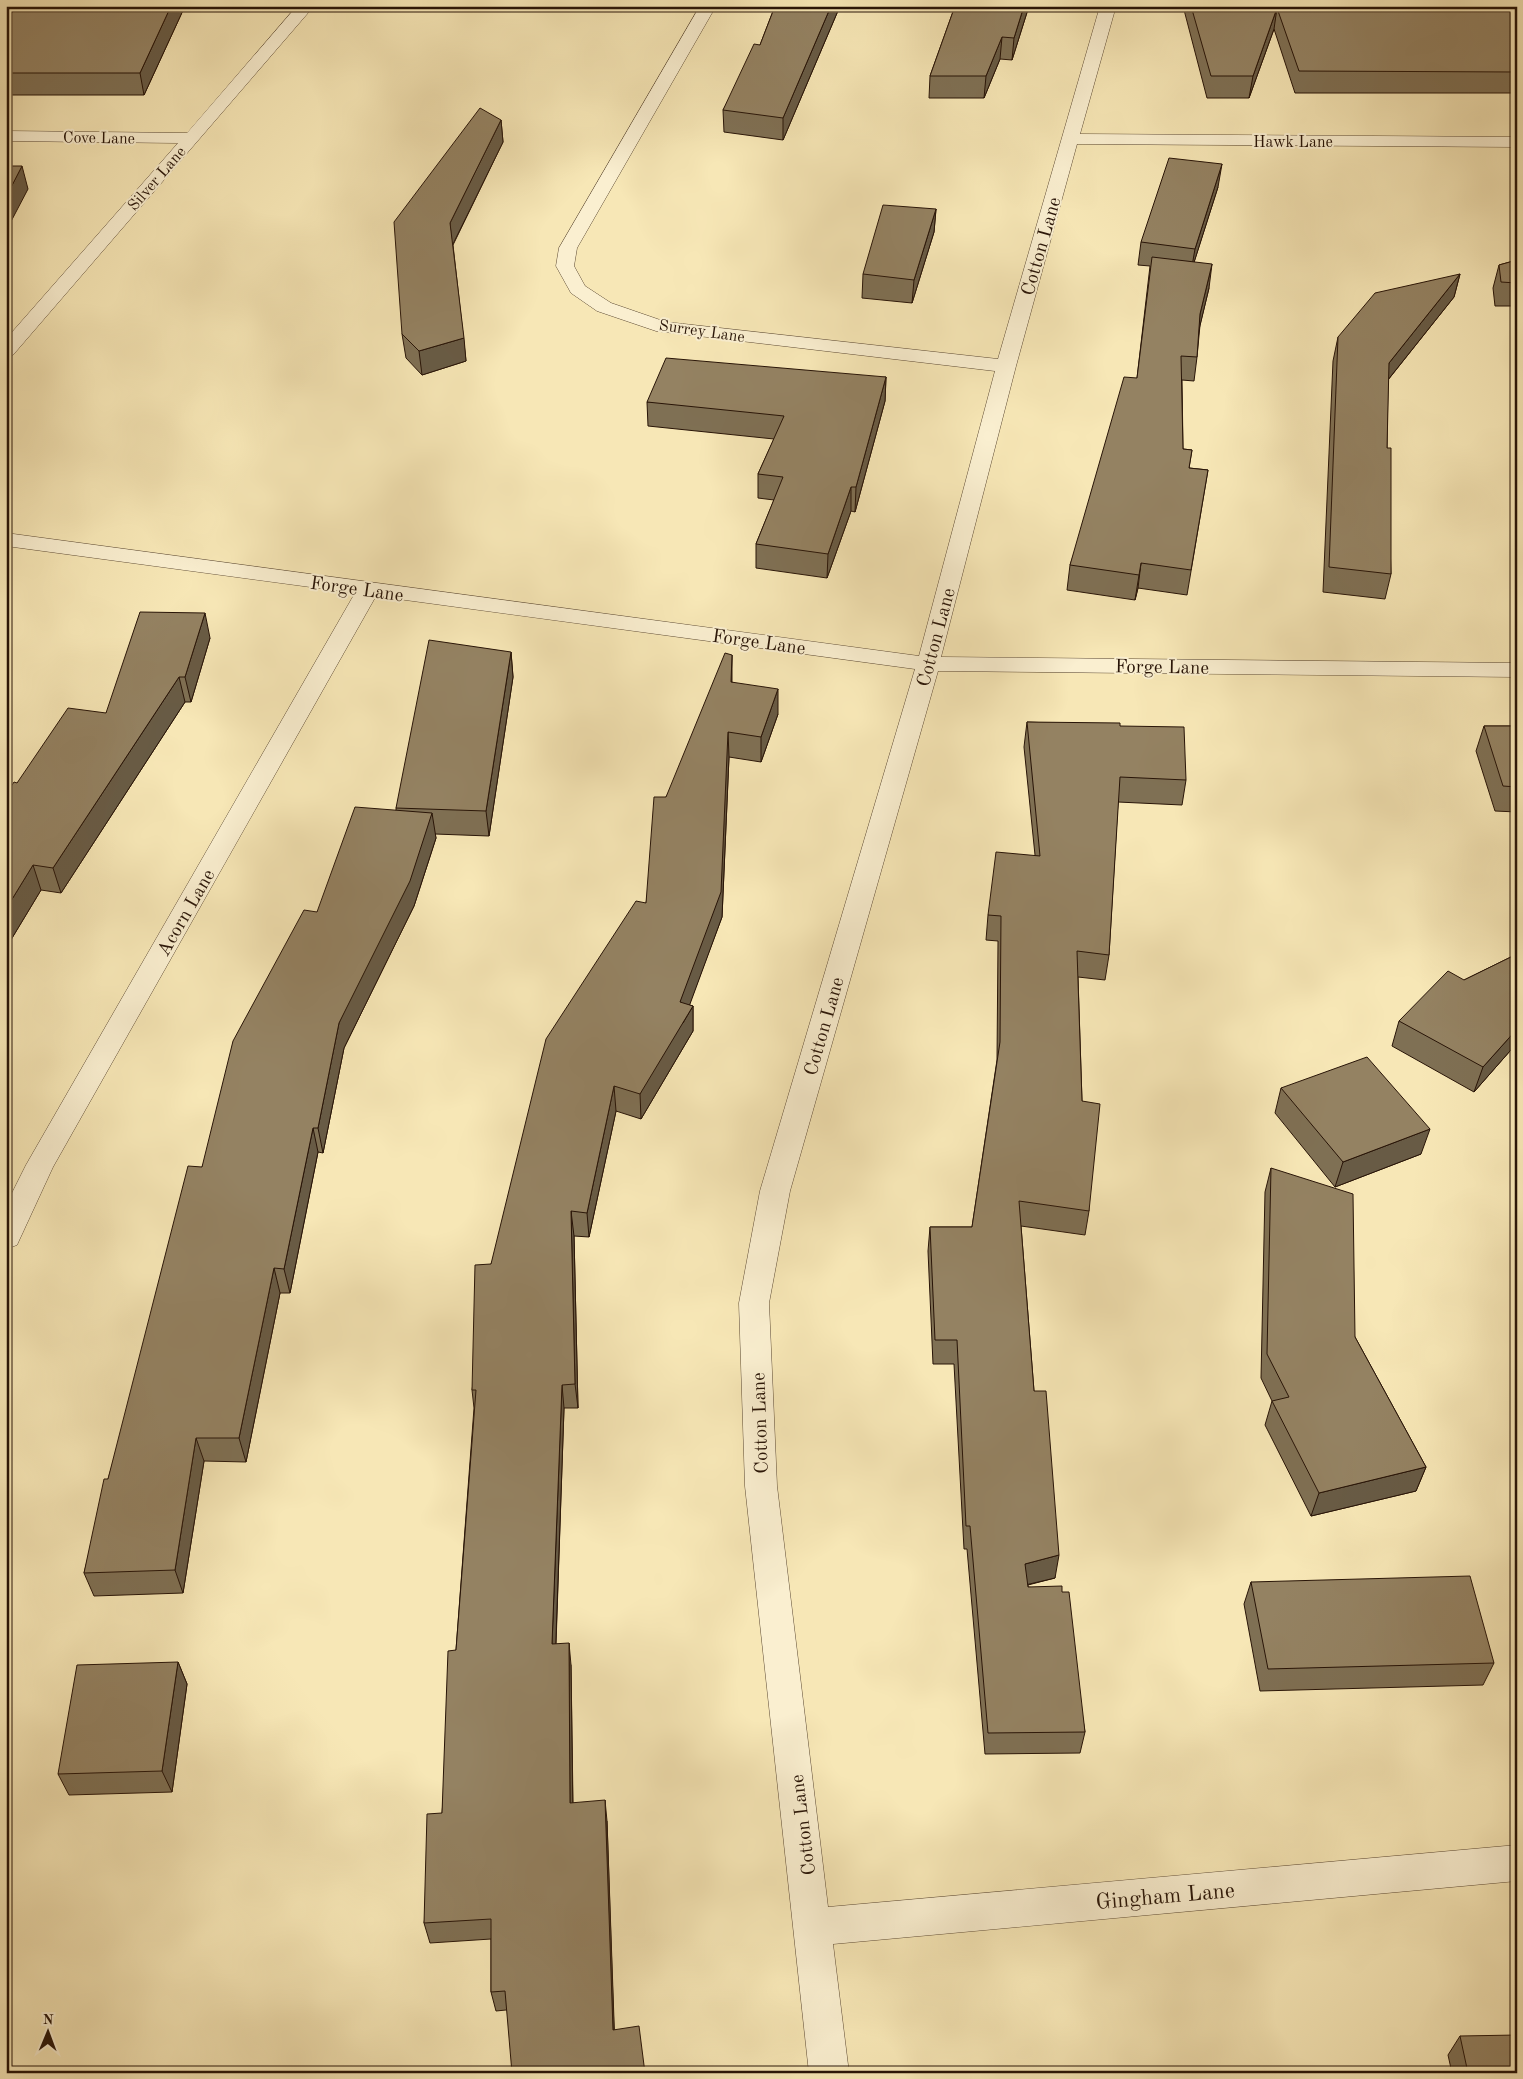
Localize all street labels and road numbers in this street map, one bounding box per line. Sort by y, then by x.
street label: Cove Lane [63,130,135,148]
street label: Hawk Lane [1253,135,1333,151]
street label: Silver Lane [125,144,190,214]
street label: Cotton Lane [1019,195,1066,298]
street label: Surrey Lane [658,318,746,346]
street label: Forge Lane [309,575,405,606]
street label: Cotton Lane [915,586,960,689]
street label: Forge Lane [711,628,807,659]
street label: Forge Lane [1115,658,1209,679]
street label: Acorn Lane [155,867,220,960]
street label: Cotton Lane [802,975,849,1078]
street label: Cotton Lane [750,1372,773,1474]
street label: Cotton Lane [789,1773,820,1876]
street label: Gingham Lane [1095,1880,1236,1914]

